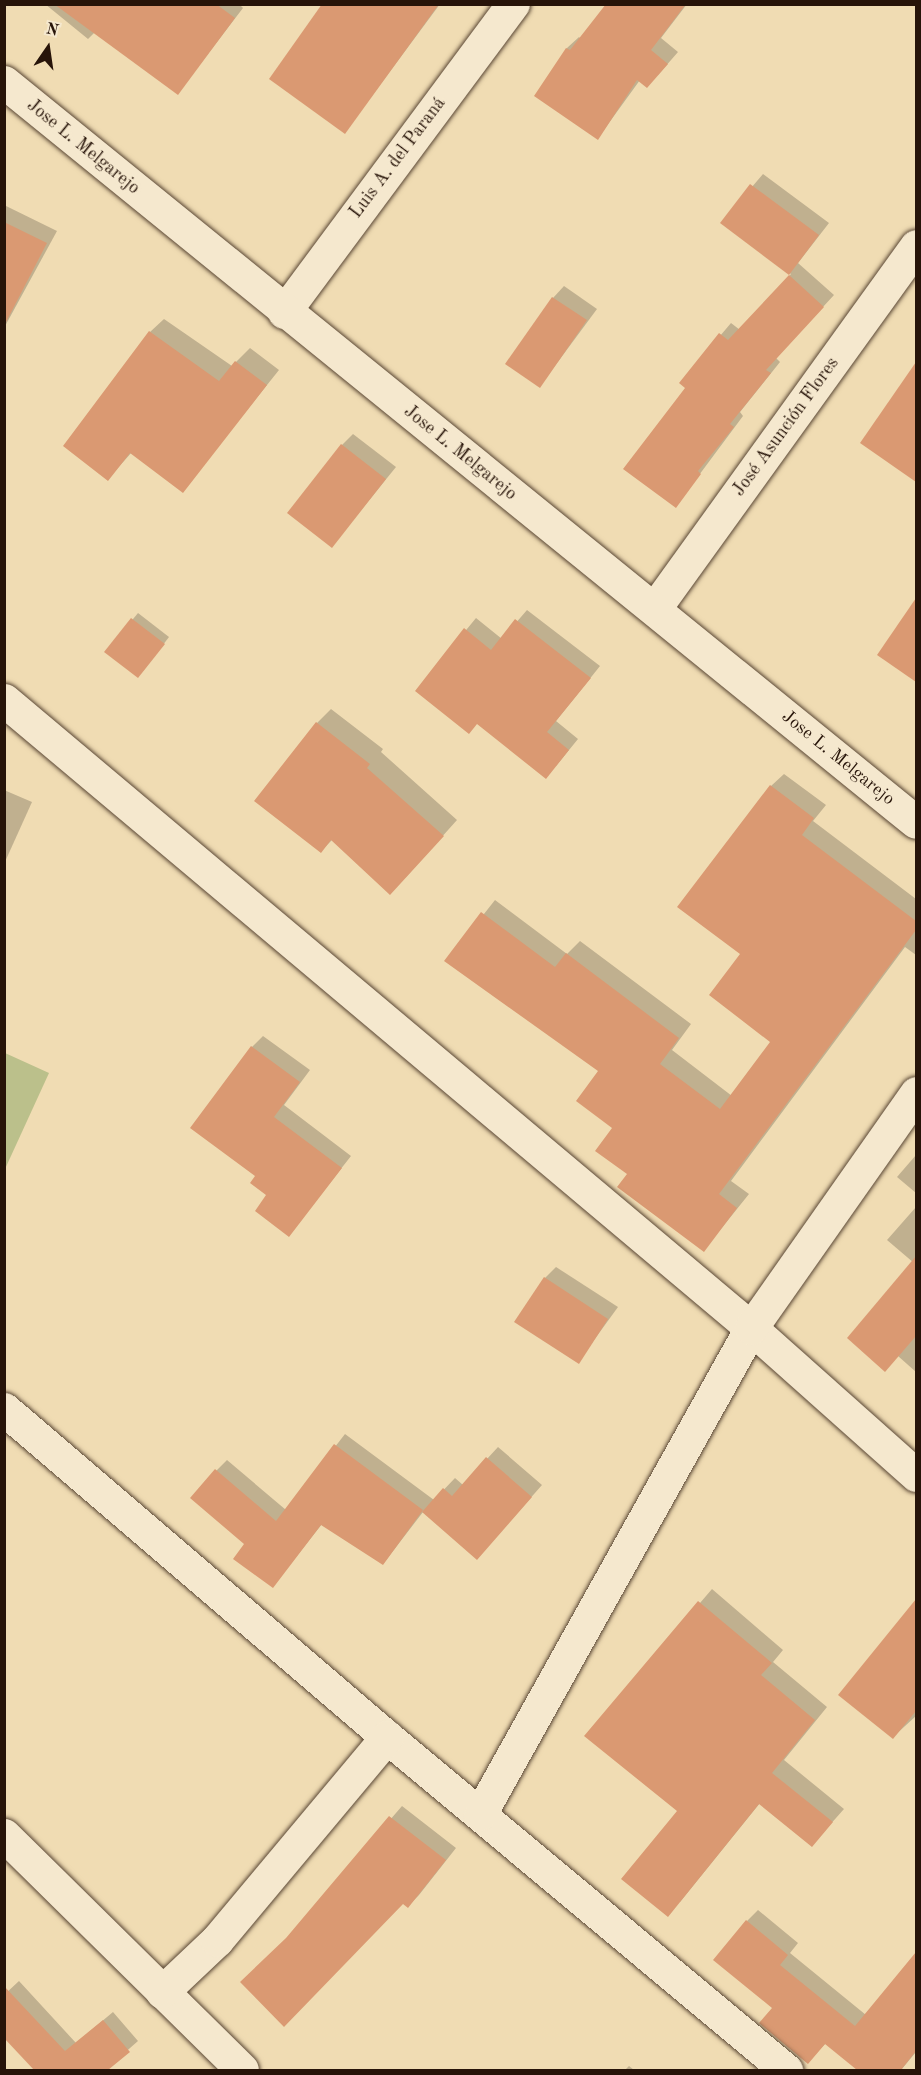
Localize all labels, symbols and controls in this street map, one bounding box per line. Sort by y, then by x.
north arrow [18,18,78,78]
text: N [44,21,60,40]
street label: Luis A. del Paraná [345,93,451,223]
street label: Jose L. Melgarejo [22,95,144,199]
street label: José Asunción Flores [728,353,844,501]
street label: Jose L. Melgarejo [399,401,521,505]
street label: Jose L. Melgarejo [777,706,899,810]

